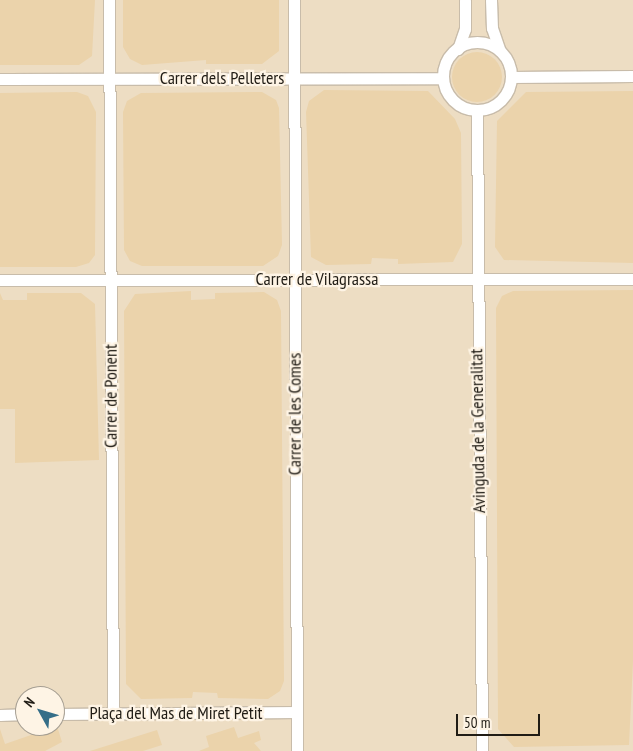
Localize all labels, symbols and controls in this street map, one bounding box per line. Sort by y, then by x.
street label: Carrer dels Pelleters [160,67,284,89]
street label: Carrer de Vilagrassa [255,268,379,290]
street label: Carrer de Ponent [100,344,122,448]
street label: Avinguda de la Generalitat [466,349,490,513]
street label: Carrer de les Comes [284,353,306,475]
north arrow [15,686,65,736]
text: N [20,694,38,711]
street label: Plaça del Mas de Miret Petit [89,702,263,724]
scale bar [458,704,542,736]
text: 50 m [464,713,490,732]

